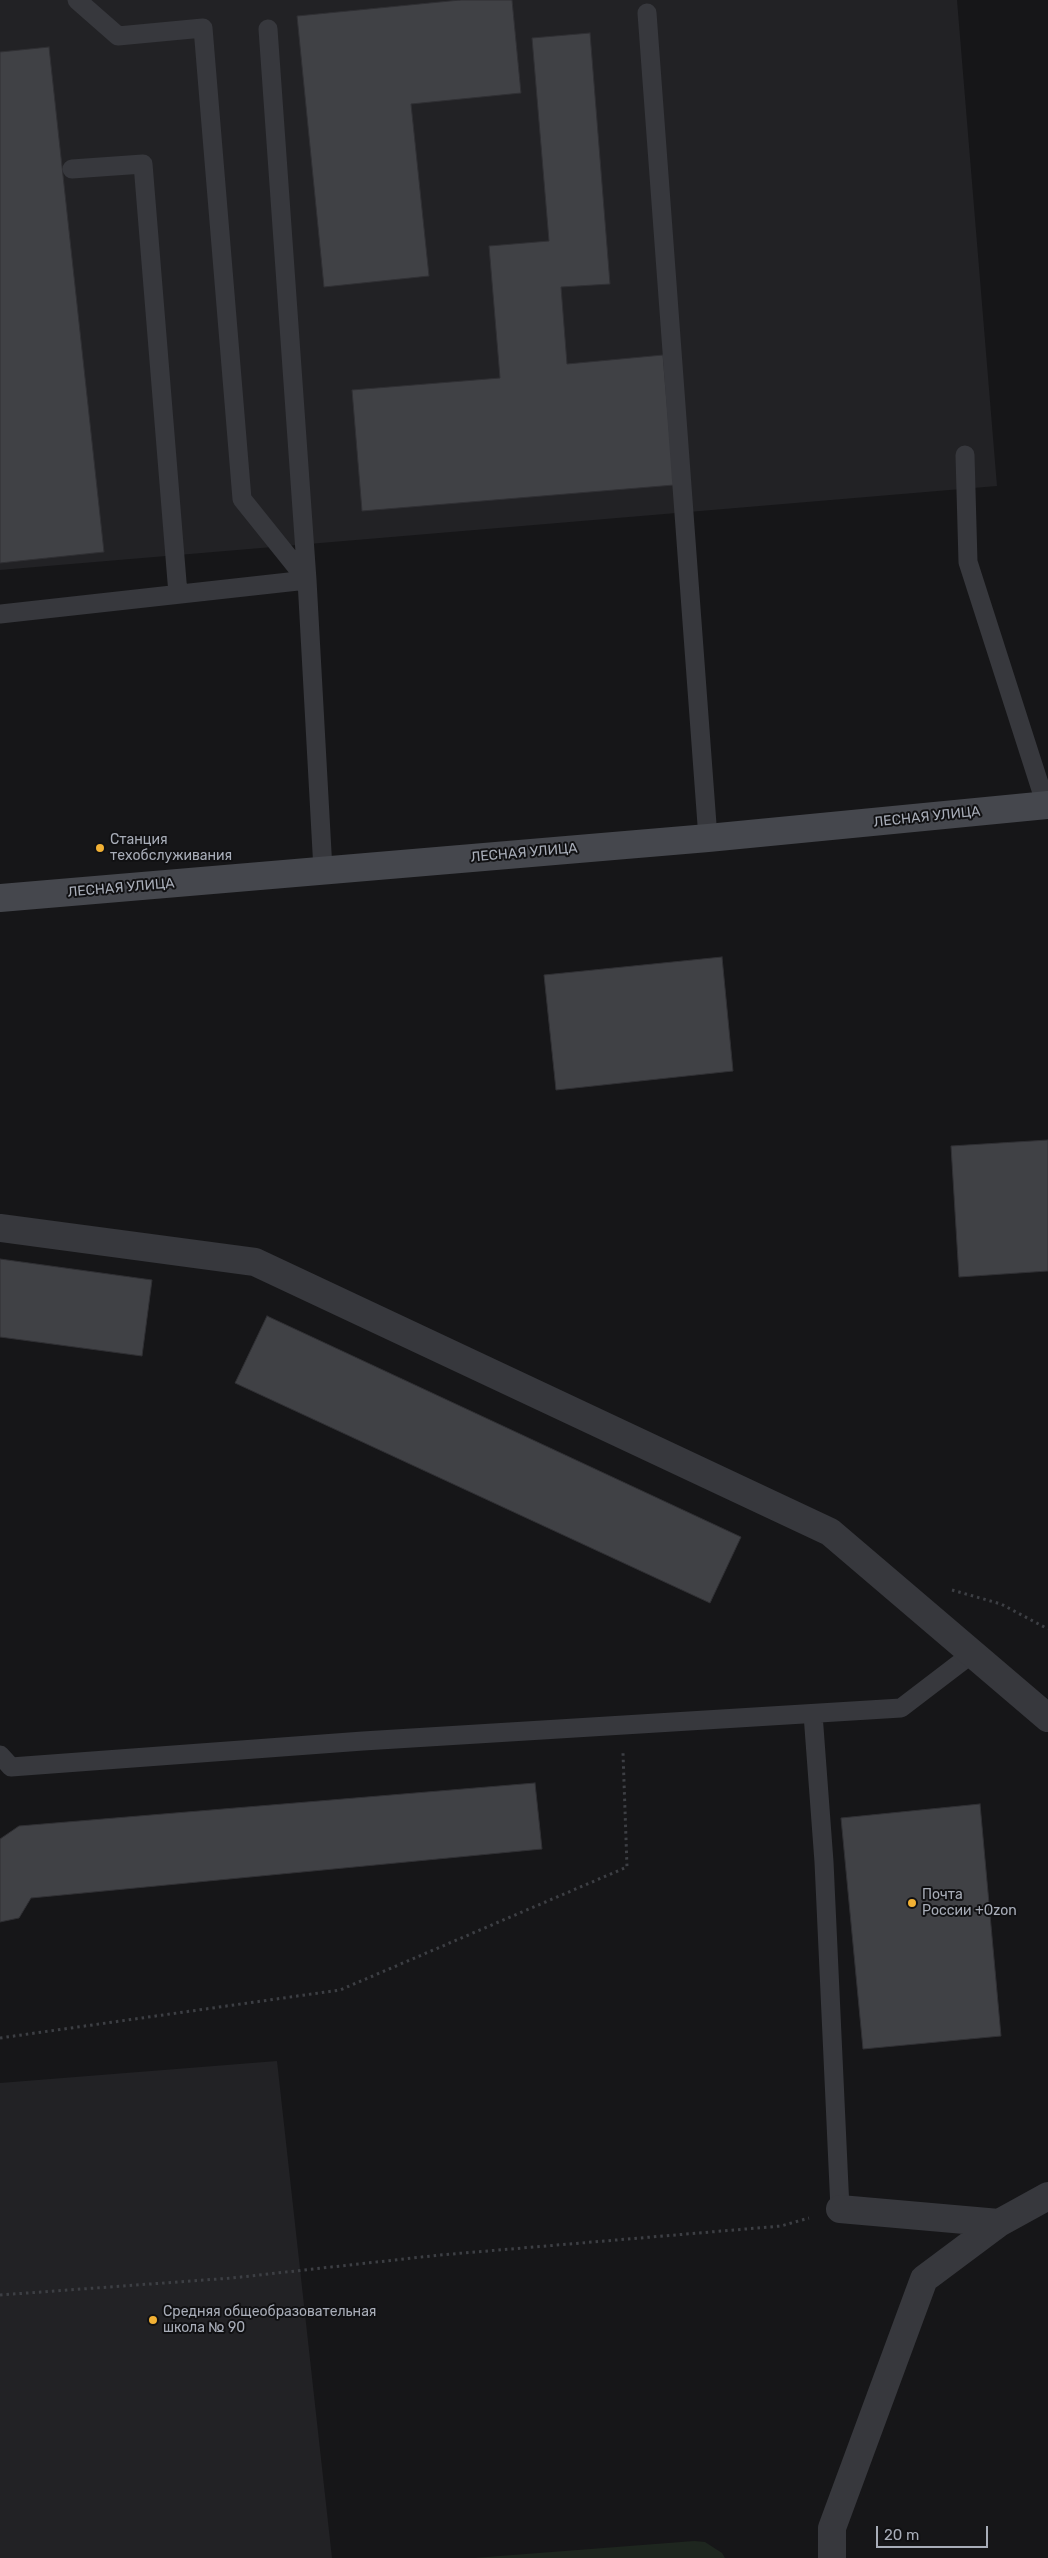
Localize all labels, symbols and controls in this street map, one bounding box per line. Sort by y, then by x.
street label: ЛЕСНАЯ УЛИЦА [873,803,981,831]
place label: Станция техобслуживания [110,832,232,864]
street label: ЛЕСНАЯ УЛИЦА [470,840,578,866]
marker: Станция техобслуживания [94,842,106,854]
street label: ЛЕСНАЯ УЛИЦА [67,875,175,901]
place label: Почта России +Ozon [922,1887,1017,1920]
marker: Почта России +Ozon [906,1897,918,1909]
place label: Средняя общеобразовательная школа № 90 [163,2304,376,2336]
marker: Средняя общеобразовательная школа № 90 [147,2314,159,2326]
scale bar [878,2516,990,2548]
text: 20 m [884,2526,919,2544]

